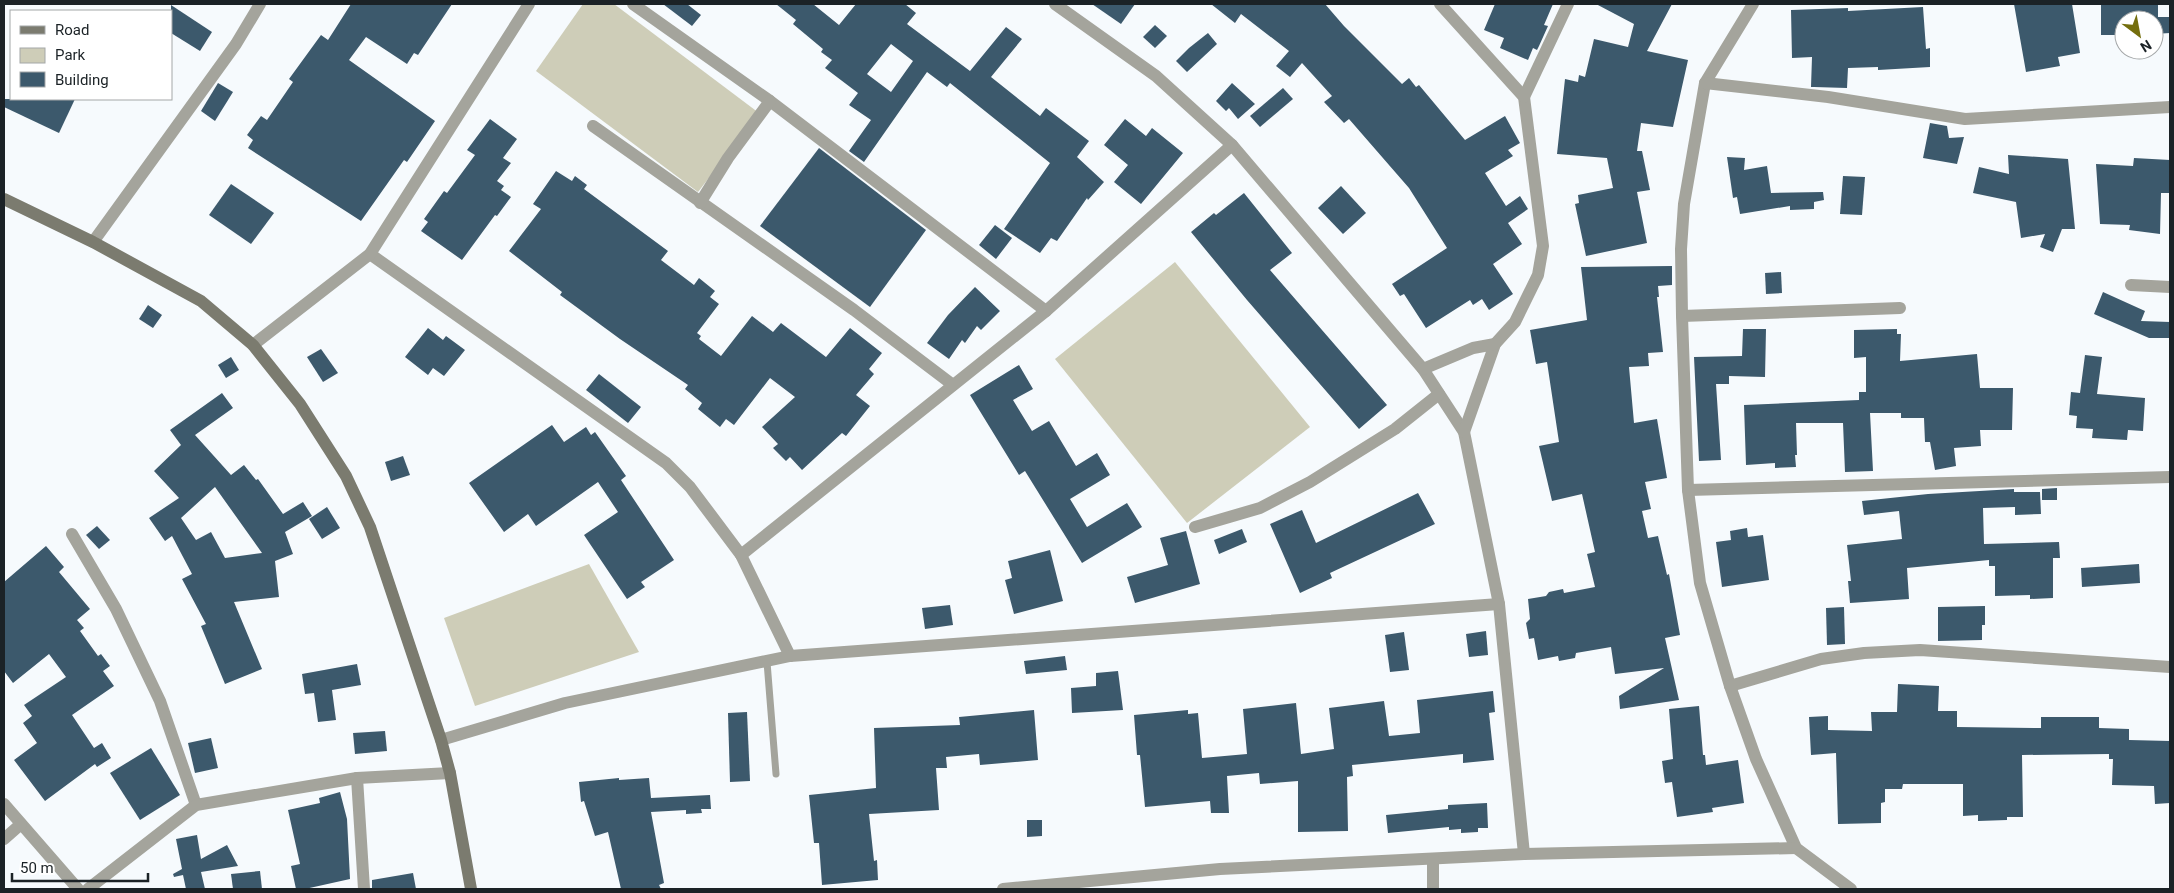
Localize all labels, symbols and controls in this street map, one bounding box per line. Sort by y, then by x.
legend [10,10,172,100]
north arrow [2114,10,2164,60]
text: Road [55,21,89,39]
text: N [2137,37,2154,55]
text: Park [55,46,86,64]
text: Building [55,71,109,89]
scale bar [12,850,149,882]
text: 50 m [20,859,54,877]

